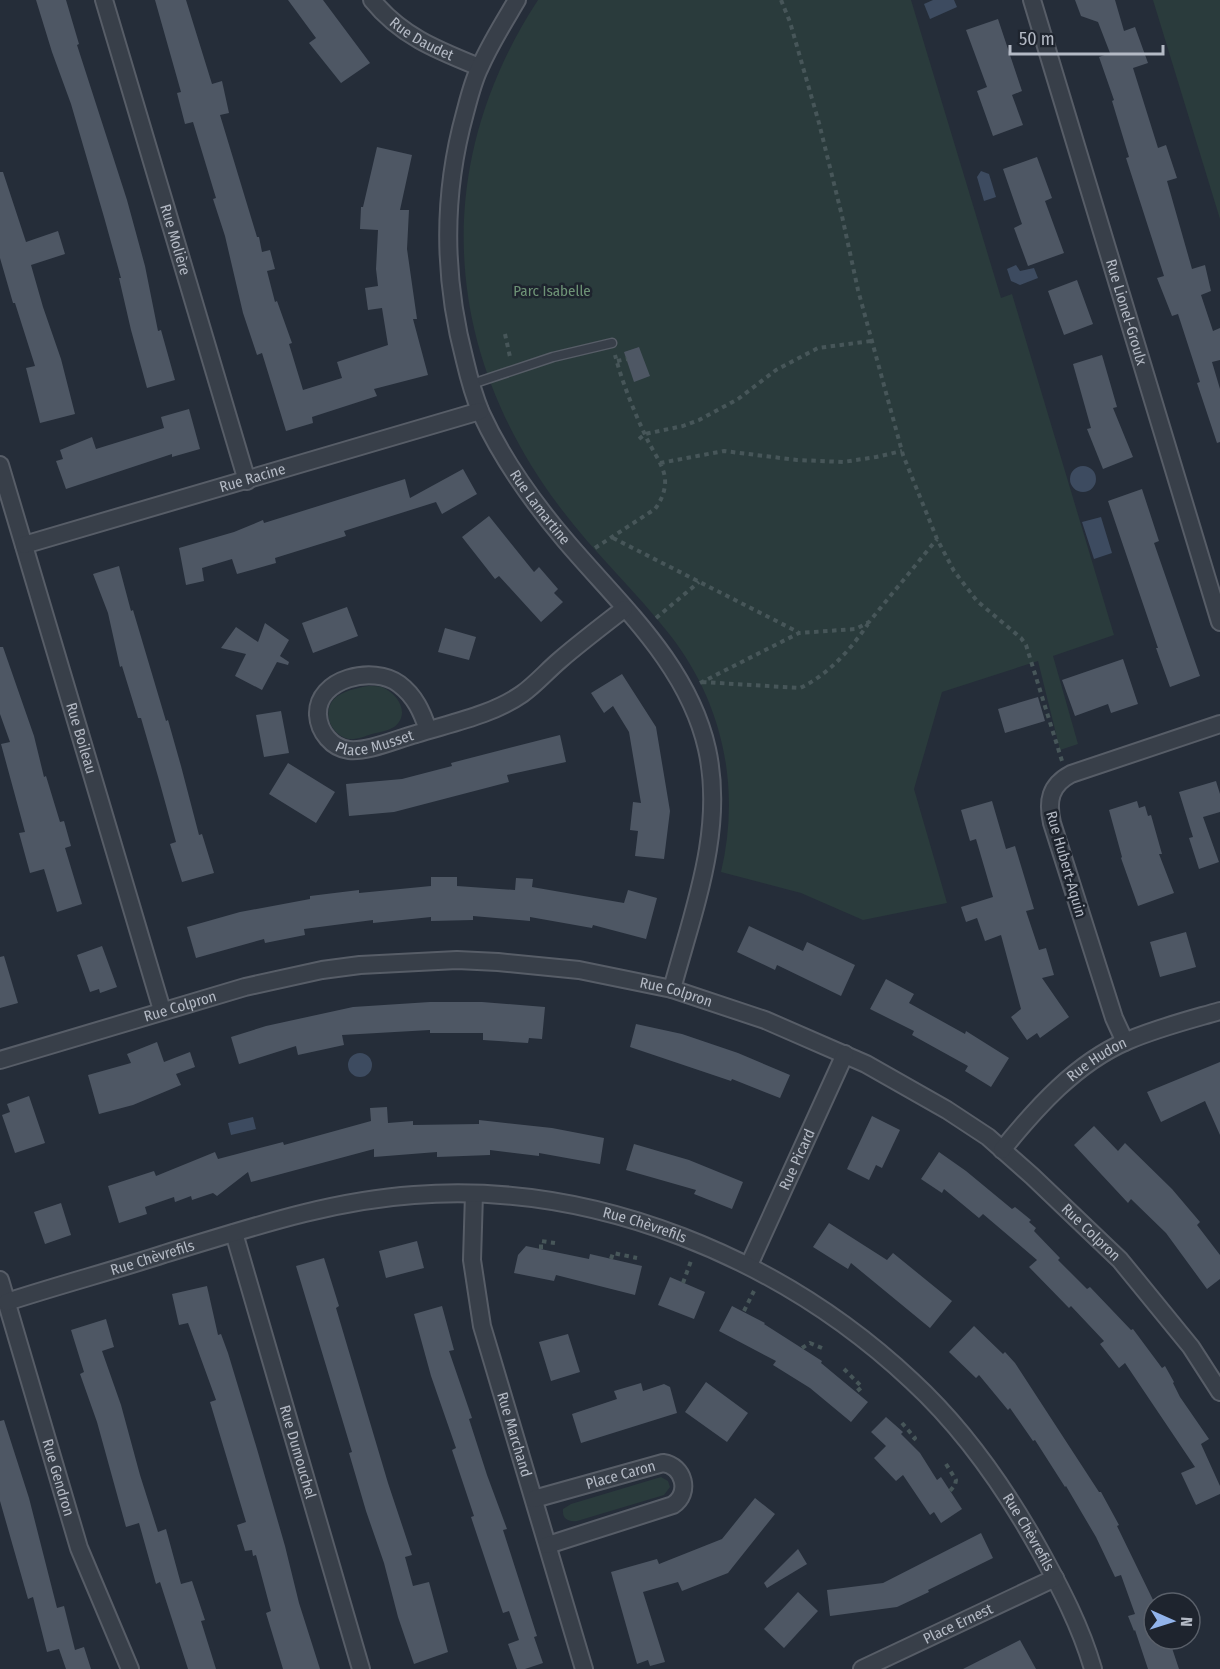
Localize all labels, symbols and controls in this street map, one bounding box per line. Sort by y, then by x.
street label: Rue Daudet [386,14,456,65]
scale bar [1010,18,1163,56]
text: 50 m [1019,28,1055,50]
street label: Rue Molière [156,202,194,277]
street label: Rue Lionel-Groulx [1102,257,1151,368]
park label: Parc Isabelle [513,282,591,300]
street label: Rue Racine [217,460,287,496]
street label: Rue Lamartine [506,467,574,548]
street label: Rue Boileau [62,701,100,776]
street label: Place Musset [333,726,416,759]
street label: Rue Hubert-Aquin [1042,809,1090,919]
street label: Rue Colpron [638,974,715,1011]
street label: Rue Colpron [142,987,219,1026]
street label: Rue Hudon [1063,1033,1129,1085]
street label: Rue Picard [775,1126,819,1193]
street label: Rue Colpron [1058,1200,1124,1265]
street label: Rue Chèvrefils [601,1203,689,1247]
street label: Rue Chèvrefils [108,1236,197,1279]
street label: Rue Marchand [493,1390,535,1479]
street label: Rue Dumouchel [276,1403,320,1501]
street label: Rue Gendron [38,1437,78,1518]
street label: Place Caron [584,1457,658,1493]
street label: Rue Chèvrefils [999,1490,1058,1574]
north arrow [1142,1591,1202,1651]
street label: Place Ernest [920,1600,996,1648]
text: N [1177,1616,1196,1627]

